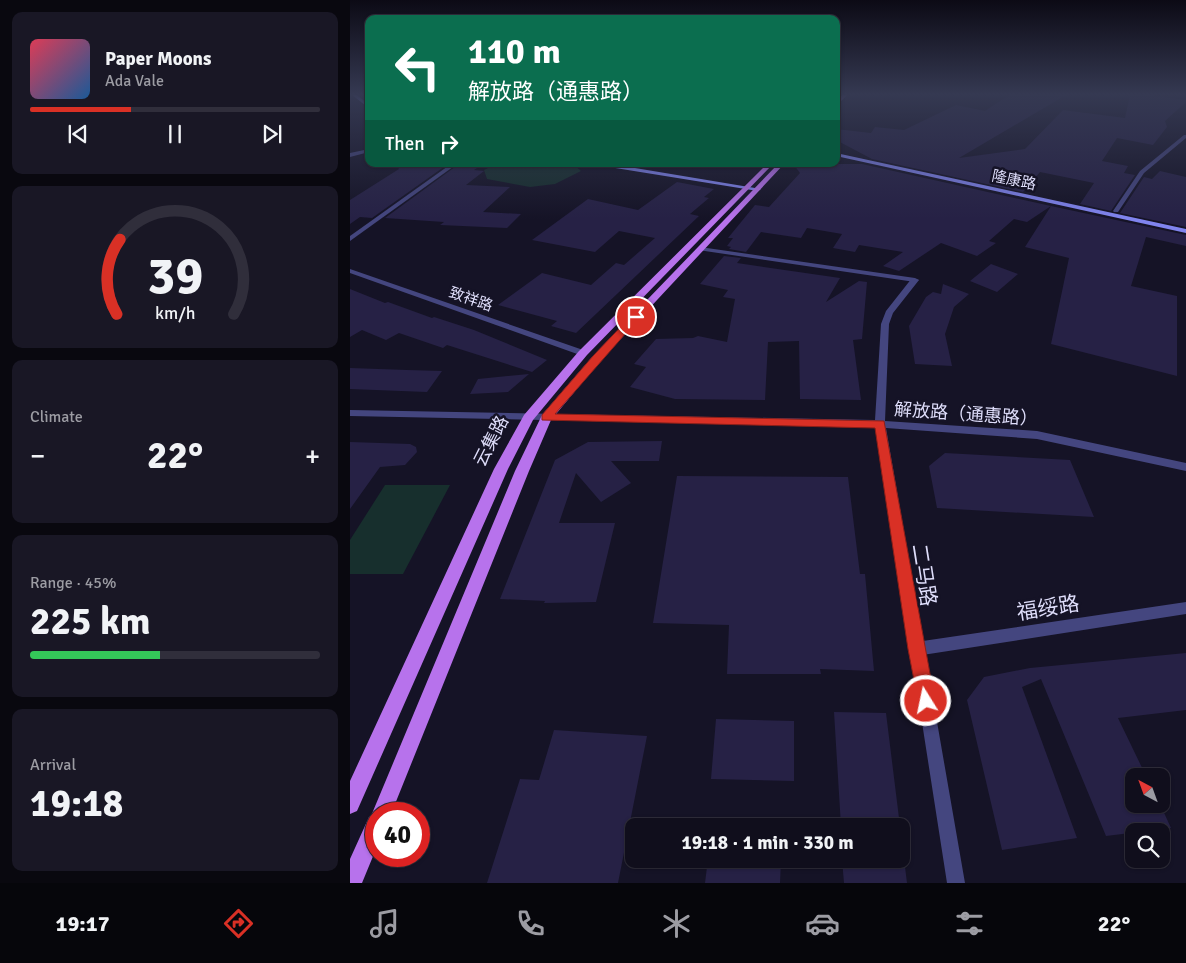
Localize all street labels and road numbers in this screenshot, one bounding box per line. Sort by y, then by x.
street label: 隆康路 [990,167,1038,193]
street label: 致祥路 [447,283,495,315]
street label: 解放路（通惠路） [893,398,1039,430]
street label: 云集路 [469,412,513,470]
street label: 二马路 [906,542,942,608]
street label: 福绥路 [1015,590,1081,626]

